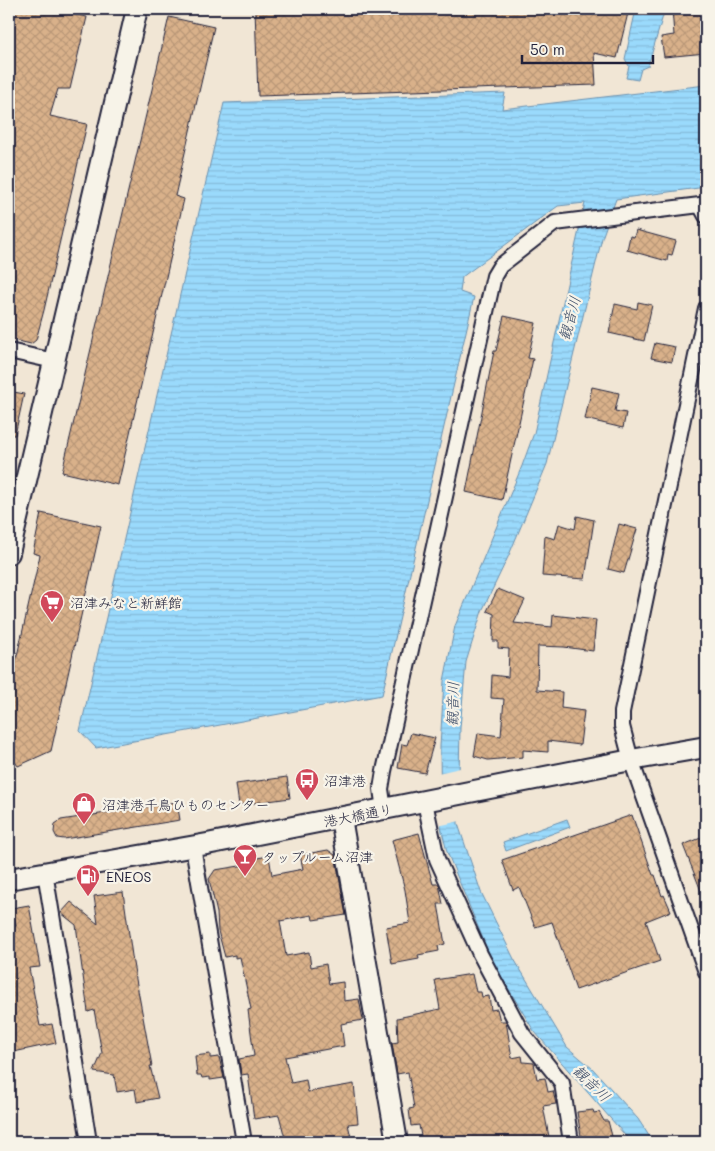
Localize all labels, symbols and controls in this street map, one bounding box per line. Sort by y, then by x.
scale bar [522,32,654,64]
text: 50 m [530,39,565,59]
water label: 観音川 [554,294,584,342]
supermarket icon: 沼津みなと新鮮館 [39,589,65,623]
place label: 沼津みなと新鮮館 [70,593,182,612]
water label: 観音川 [442,681,462,727]
bus stop icon: 沼津港 [294,767,320,801]
place label: 沼津港 [324,771,366,790]
shop icon: 沼津港千鳥ひものセンター [71,791,97,825]
place label: 沼津港千鳥ひものセンター [102,795,269,814]
street label: 港大橋通り [322,799,394,831]
bar icon: タップルーム沼津 [232,843,258,877]
place label: タップルーム沼津 [262,847,373,866]
fuel station icon: ENEOS [75,863,101,897]
place label: ENEOS [106,867,151,886]
water label: 観音川 [569,1060,615,1106]

